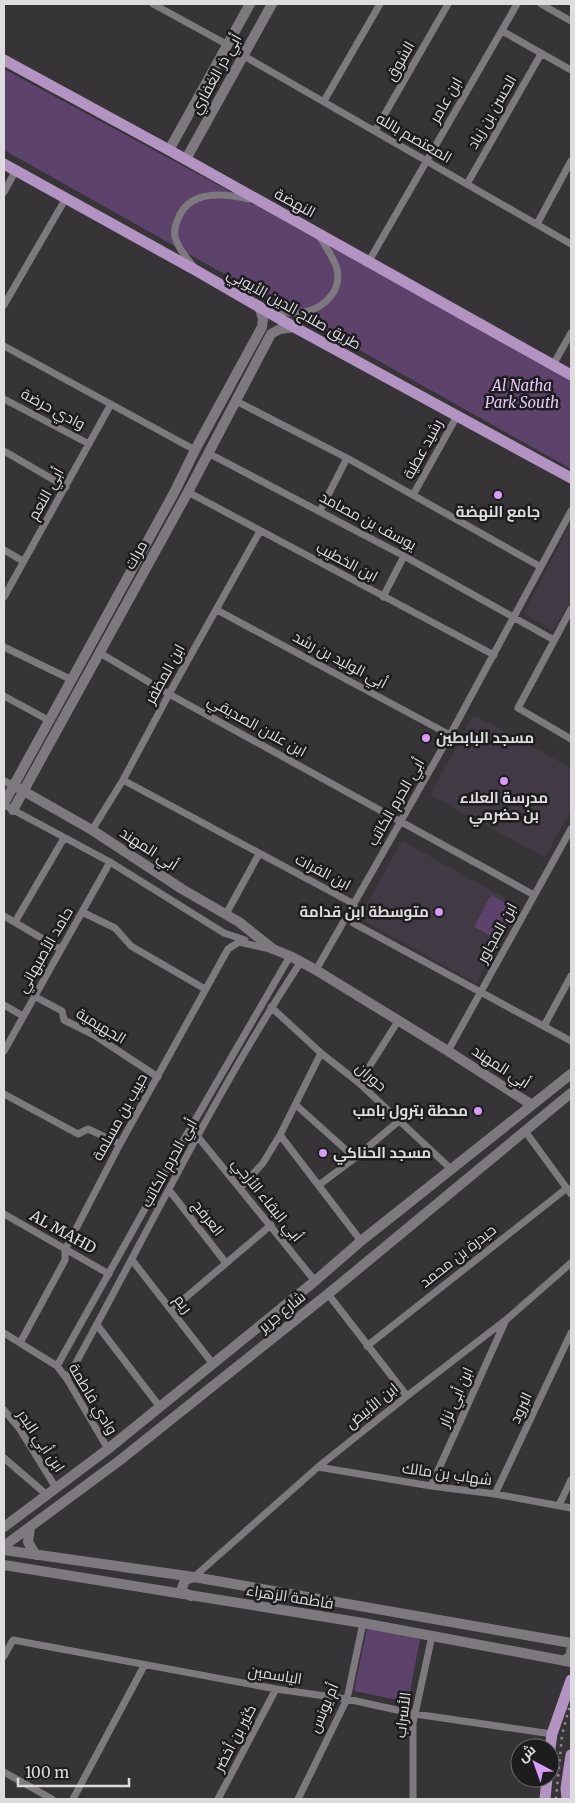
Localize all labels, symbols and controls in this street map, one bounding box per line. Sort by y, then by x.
street label: أبي ذر الغفاري [186,30,248,119]
street label: الشوق [381,38,419,84]
street label: الحسن بن زياد [463,71,521,153]
street label: ابن عامر [424,74,467,127]
street label: المعتصم بالله [372,108,456,168]
street label: النهضة [271,184,319,222]
street label: طريق صلاح الدين الأيوبي [222,264,365,356]
park label: Al Natha Park South [485,376,559,412]
street label: وادي حرضة [16,384,89,436]
street label: رشيد عطية [398,415,447,482]
street label: أبي النعم [23,464,70,525]
street label: يوسف بن مصامد [316,487,420,555]
marker: جامع النهضة [492,489,504,501]
place label: جامع النهضة [456,502,540,522]
street label: مرات [120,537,151,572]
street label: ابن الخطيب [313,537,381,587]
street label: أبي الوليد بن رشد [288,627,391,695]
street label: ابن المظفر [140,640,190,708]
street label: ابن علان الصديقي [203,690,310,763]
place label: مسجد البابطين [436,728,534,747]
marker: مسجد البابطين [420,732,432,744]
street label: أبي الحرم الكاتب [363,754,431,851]
marker: مدرسة العلاء بن حضرمي [498,775,510,787]
place label: مدرسة العلاء بن حضرمي [460,788,548,827]
street label: أبي المهند [115,823,182,877]
street label: ابن الفرات [292,849,354,895]
street label: ابن المجاور [472,899,522,968]
place label: متوسطة ابن قدامة [299,902,429,921]
street label: حامد الأصبهاني [12,903,79,998]
marker: متوسطة ابن قدامة [433,906,445,918]
street label: الجهيمية [72,1003,130,1049]
street label: أبي المهند [467,1041,534,1095]
street label: حوران [351,1058,391,1096]
street label: حبيب بن مسلمة [88,1070,152,1164]
place label: محطة بترول بامب [353,1101,468,1120]
marker: محطة بترول بامب [472,1105,484,1117]
street label: أبي الحرم الكاتب [136,1115,203,1212]
place label: مسجد الحناكي [333,1143,431,1165]
marker: مسجد الحناكي [317,1147,329,1159]
street label: أبي البقاء الأزجي [225,1154,307,1247]
street label: العرفج [187,1196,228,1241]
street label: AL MAHD [26,1205,100,1257]
street label: حيدرة بن محمد [416,1220,500,1292]
street label: شارع جرير [254,1287,310,1339]
street label: ريم [169,1290,197,1318]
street label: وادي فاطمة [62,1360,122,1439]
street label: ابن أبي نزار [434,1364,480,1432]
street label: ابن الأبيض [341,1379,403,1433]
street label: البرود [505,1389,536,1427]
street label: ابن أبي البدر [11,1405,69,1477]
street label: شهاب بن مالك [401,1458,493,1490]
street label: فاطمة الزهراء [245,1580,335,1613]
street label: الياسمين [247,1661,303,1689]
street label: أم يونس [305,1680,343,1736]
street label: الأسراب [390,1691,415,1739]
street label: كثير بن أخضر [208,1701,261,1776]
north arrow [510,1738,560,1788]
text: ش [514,1740,539,1766]
scale bar [18,1756,129,1788]
text: 100 m [25,1763,69,1782]

